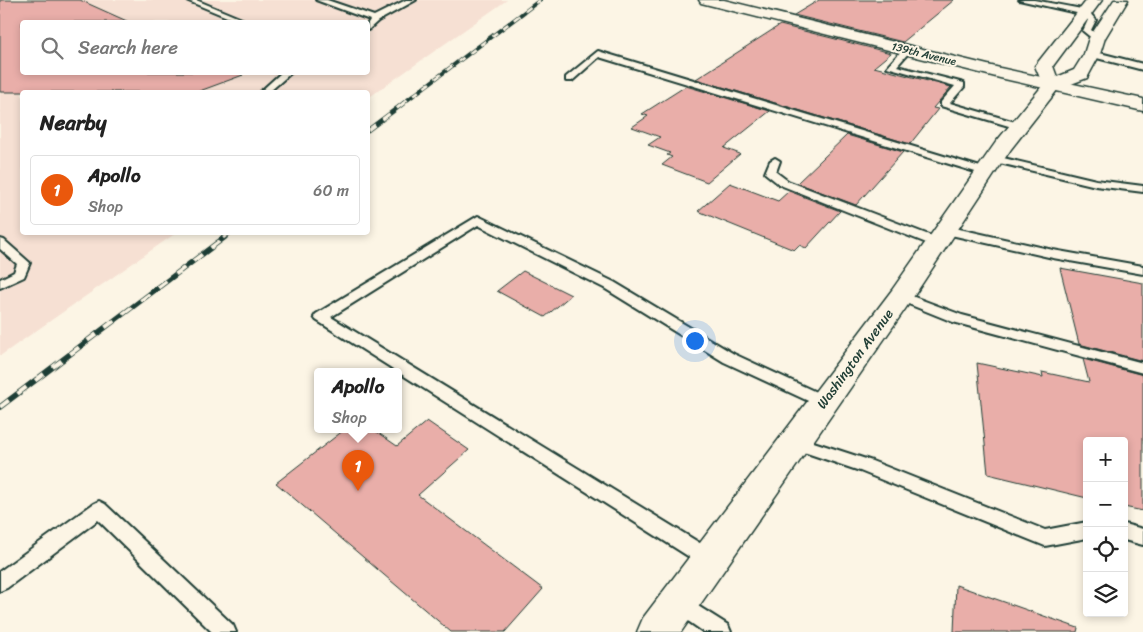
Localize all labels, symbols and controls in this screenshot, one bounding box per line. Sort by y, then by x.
search box [20,20,370,75]
text: Search here [78,31,178,64]
icon: search [38,34,66,62]
street label: 139th Avenue [890,37,959,71]
text: Nearby [40,104,106,142]
text: Apollo [88,159,141,192]
text: 1 [54,176,60,205]
text: 60 m [313,176,349,205]
text: Shop [88,192,123,221]
street label: Washington Avenue [810,303,900,415]
your location [682,328,708,354]
popup [314,368,402,433]
text: Apollo [332,370,384,403]
text: Shop [332,403,367,432]
map controls [1083,437,1128,617]
button: + [1083,437,1128,482]
pin: 1 [342,450,374,491]
button: − [1083,482,1128,527]
button: locate [1083,527,1128,572]
button: layers [1083,572,1128,617]

